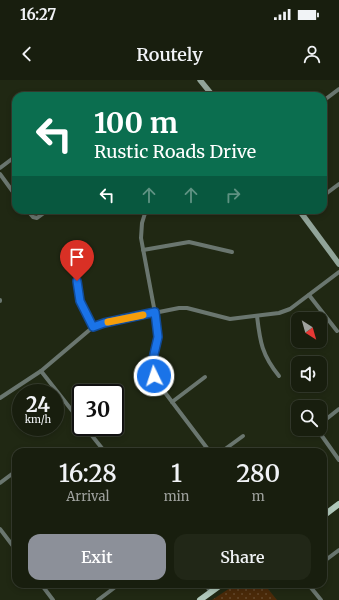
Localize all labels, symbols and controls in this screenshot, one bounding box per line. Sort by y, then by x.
text: 16:27 [20,5,56,24]
icon: back [16,43,38,65]
text: Routely [136,43,203,66]
icon: person [301,43,323,65]
text: 100 m [94,105,178,141]
icon: left [28,108,80,160]
text: Rustic Roads Drive [94,140,256,163]
icon: left [96,184,118,206]
icon: ahead [138,184,160,206]
icon: ahead [180,184,202,206]
icon: right [222,184,244,206]
pin [60,240,94,281]
icon: arrive [66,246,88,268]
north arrow [291,312,327,348]
map controls [291,312,327,436]
position arrow [133,355,175,397]
button: sound [291,356,327,392]
speed limit sign: 30 [72,384,124,436]
text: 24 [26,392,50,417]
button: search [291,400,327,436]
text: km/h [25,413,51,426]
text: 16:28 [59,458,117,489]
text: 1 [171,458,182,489]
text: 280 [236,458,280,489]
text: Arrival [66,488,110,505]
text: min [164,488,189,505]
text: m [252,488,265,505]
button: Exit [28,534,166,580]
button: Share [174,534,311,580]

